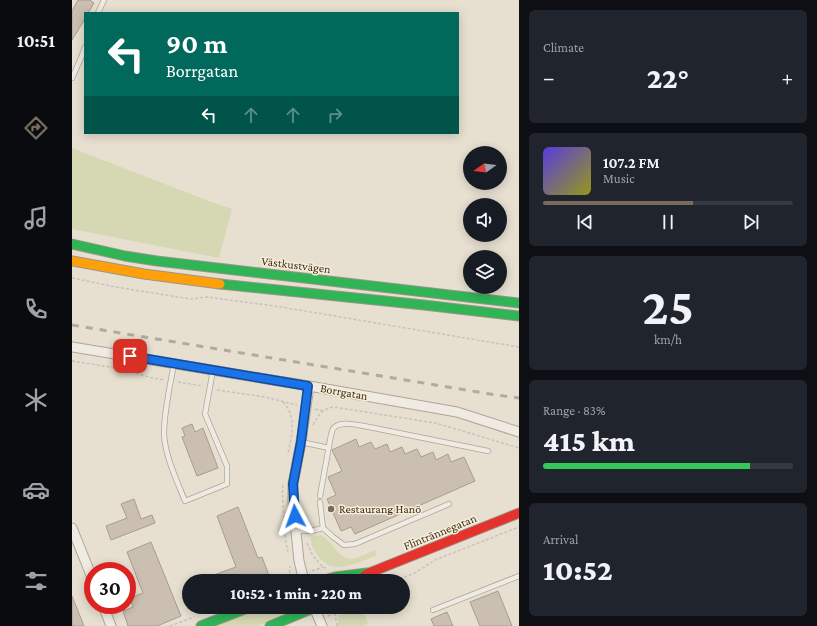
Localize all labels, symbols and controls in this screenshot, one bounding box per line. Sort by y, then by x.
icon: left [100,28,152,80]
text: 90 m [166,28,227,59]
text: 10:51 [17,31,55,51]
text: Climate [543,40,584,55]
text: Borrgatan [166,61,238,81]
text: 22° [647,61,689,94]
text: − [543,65,555,90]
text: + [781,65,793,90]
icon: left [198,104,220,126]
icon: ahead [240,104,262,126]
icon: ahead [282,104,304,126]
icon: right [324,104,346,126]
icon: directions [22,114,50,142]
north arrow [463,146,507,190]
map controls [463,146,507,294]
text: 107.2 FM [603,155,660,171]
text: Music [603,171,635,186]
button: sound [463,198,507,242]
icon: music [22,204,50,232]
icon: previous [574,211,596,233]
icon: pause [657,211,679,233]
icon: next [740,211,762,233]
button: layers [463,250,507,294]
street label: Västkustvägen [261,254,332,276]
text: 25 [642,277,694,335]
icon: phone [22,295,50,323]
text: km/h [654,332,682,347]
pin [113,339,147,373]
icon: arrive [119,345,141,367]
street label: Borrgatan [319,381,369,403]
icon: climate [22,386,50,414]
text: Range · 83% [543,403,606,418]
text: 415 km [543,424,635,457]
icon: car [22,476,50,504]
position arrow [274,495,316,537]
place label: Restaurang Hanö [339,502,421,516]
marker: Restaurang Hanö [326,504,336,514]
street label: Flintrännegatan [401,511,479,553]
text: Arrival [543,532,578,547]
text: 10:52 [543,553,613,586]
speed limit sign: 30 [84,562,136,614]
icon: filters [22,567,50,595]
text: 10:52 · 1 min · 220 m [230,586,362,602]

